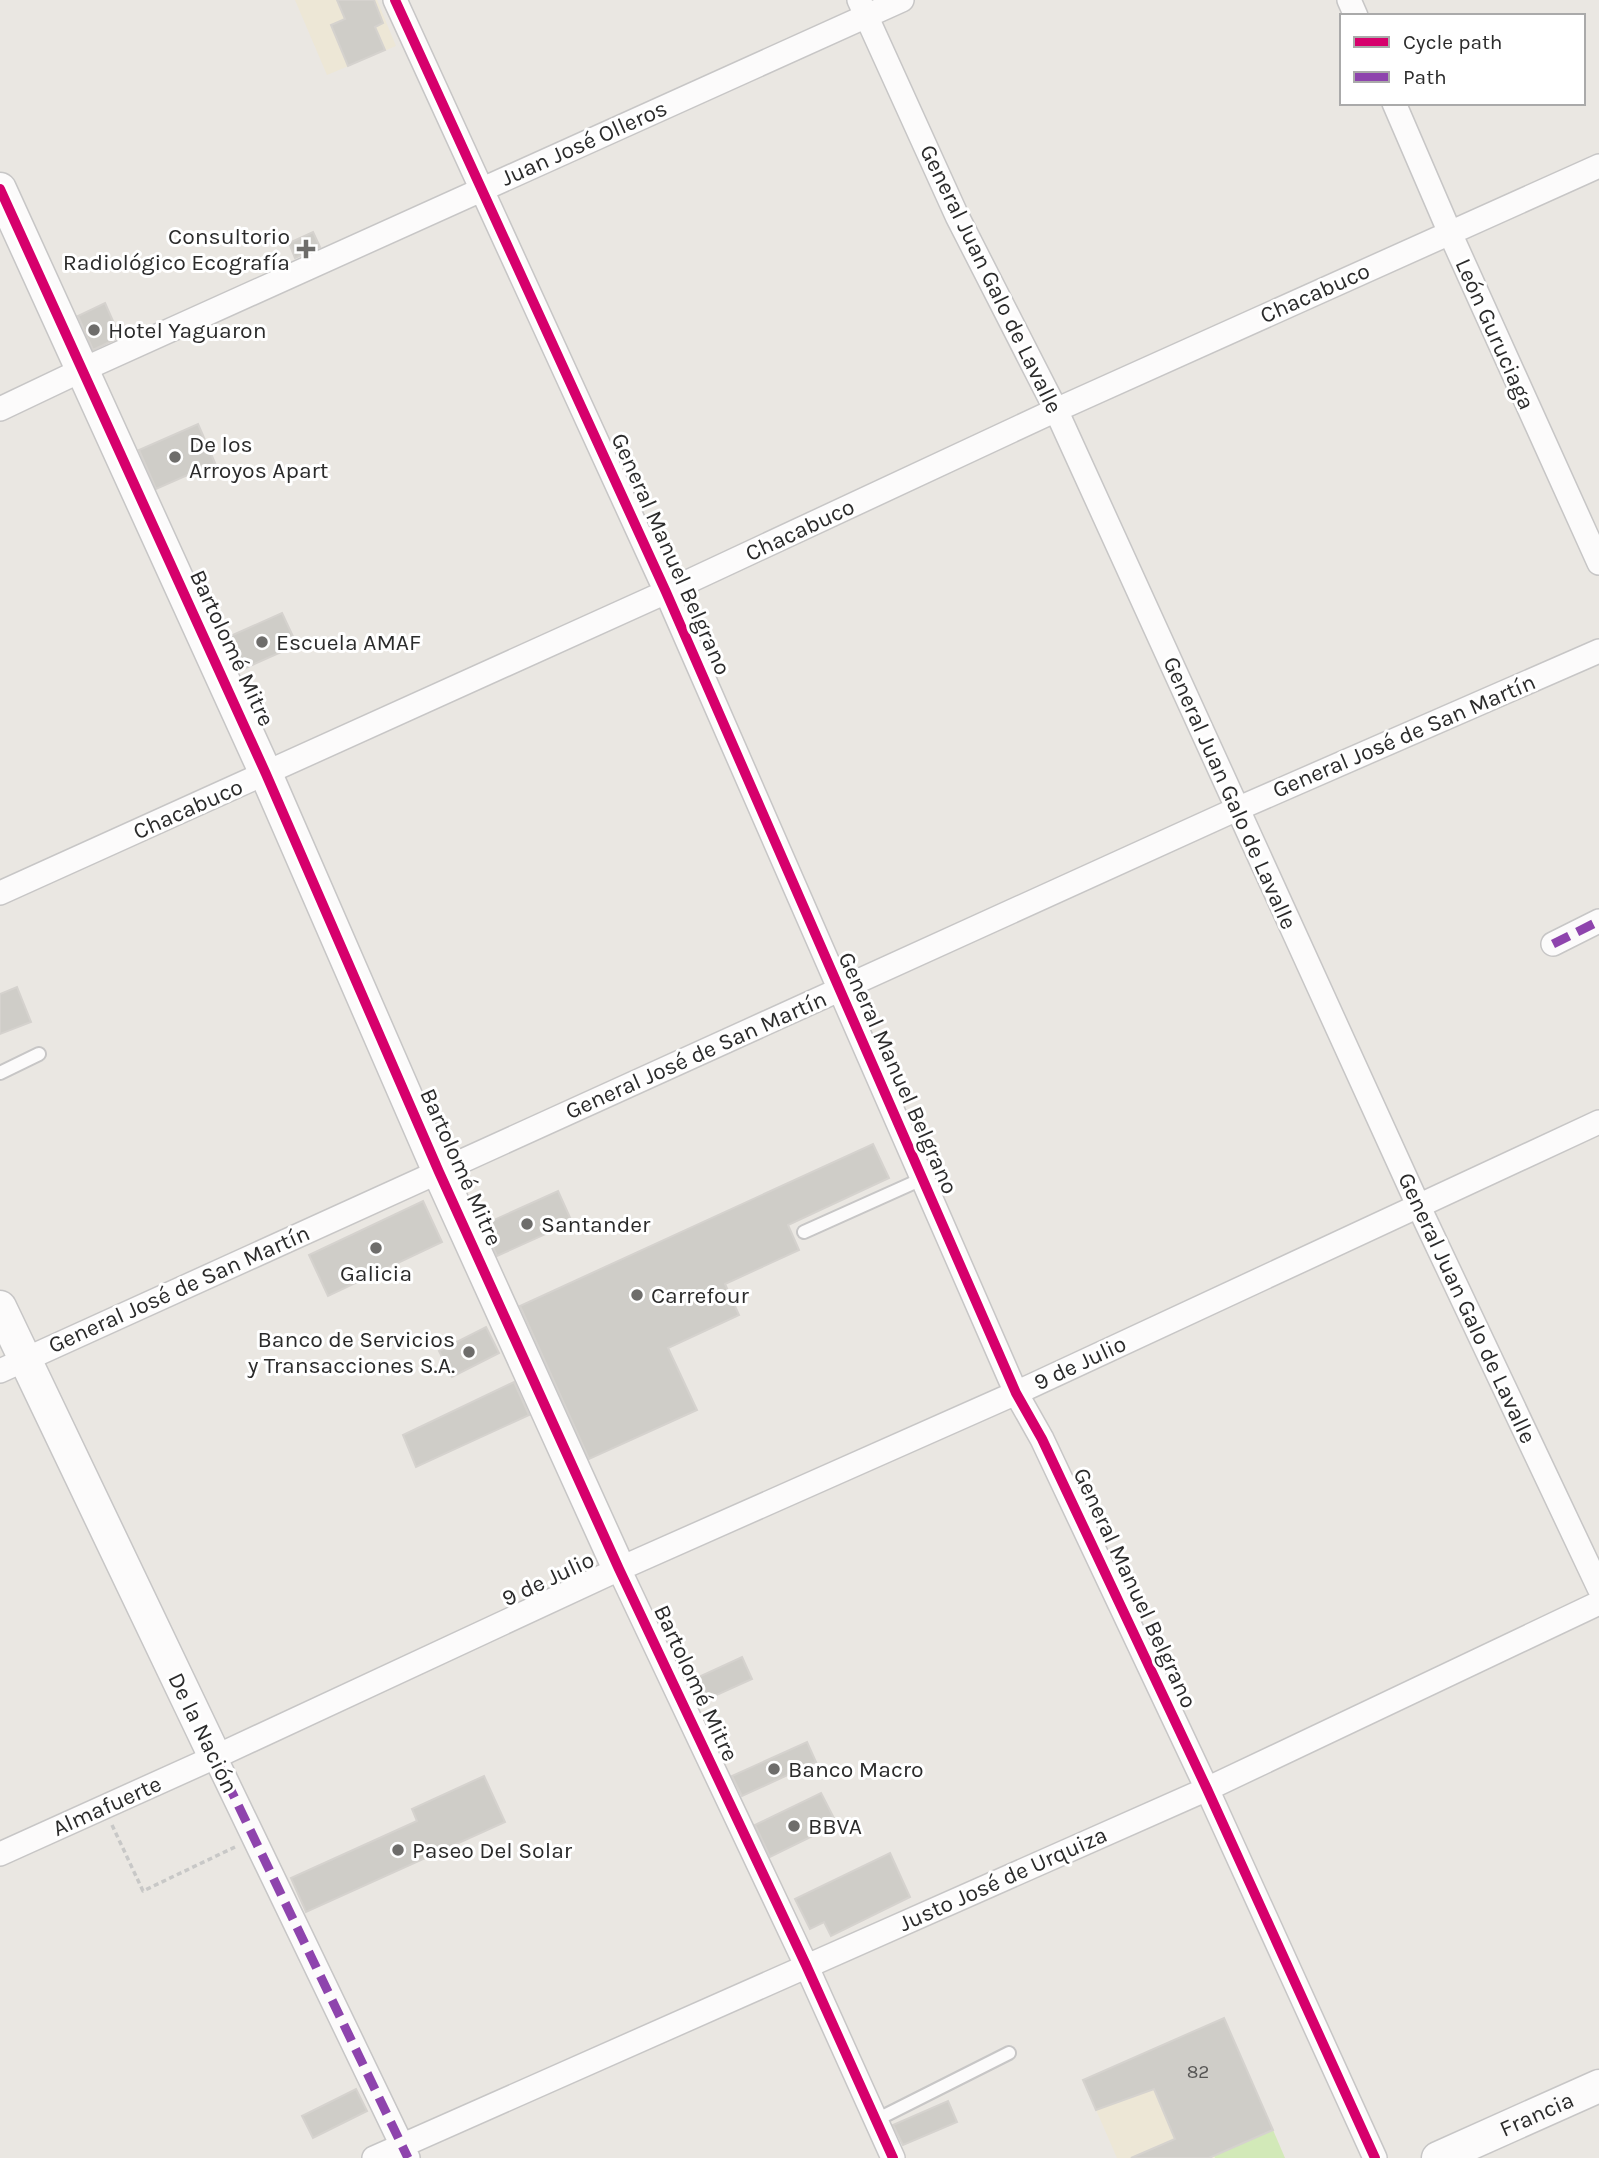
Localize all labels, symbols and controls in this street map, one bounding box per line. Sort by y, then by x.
legend [1340,14,1585,105]
text: Cycle path [1403,30,1503,54]
text: Path [1403,65,1447,89]
street label: Juan José Olleros [497,94,671,192]
street label: General Juan Galo de Lavalle [914,140,1068,418]
place label: Consultorio Radiológico Ecografía [63,223,290,276]
marker: Consultorio Radiológico Ecografía [296,239,316,259]
street label: León Guruciaga [1450,254,1540,414]
street label: Chacabuco [1256,257,1374,329]
place label: Hotel Yaguaron [108,317,267,344]
marker: Hotel Yaguaron [86,322,102,338]
street label: General Manuel Belgrano [605,429,737,679]
place label: De los Arroyos Apart [189,431,329,484]
marker: De los Arroyos Apart [167,449,183,465]
street label: Chacabuco [741,493,859,567]
street label: Bartolomé Mitre [184,566,280,730]
place label: Escuela AMAF [276,629,421,656]
marker: Escuela AMAF [254,634,270,650]
street label: General Juan Galo de Lavalle [1158,652,1302,934]
street label: General José de San Martín [1268,668,1540,804]
street label: Chacabuco [129,773,247,845]
street label: General Manuel Belgrano [832,948,964,1198]
street label: General José de San Martín [561,985,831,1125]
street label: Bartolomé Mitre [414,1084,508,1250]
street label: General Juan Galo de Lavalle [1392,1168,1542,1448]
place label: Santander [541,1211,651,1238]
marker: Santander [519,1216,535,1232]
street label: General José de San Martín [44,1219,314,1359]
marker: Galicia [368,1240,384,1256]
place label: Galicia [340,1260,412,1287]
place label: Carrefour [651,1282,750,1309]
marker: Carrefour [629,1287,645,1303]
place label: Banco de Servicios y Transacciones S.A. [247,1326,455,1379]
street label: 9 de Julio [1030,1330,1130,1396]
marker: Banco de Servicios y Transacciones S.A. [461,1344,477,1360]
street label: General Manuel Belgrano [1067,1464,1203,1712]
street label: 9 de Julio [498,1546,598,1612]
street label: Bartolomé Mitre [648,1601,744,1765]
street label: De la Nación [162,1668,244,1798]
place label: Banco Macro [788,1756,924,1783]
marker: Banco Macro [766,1761,782,1777]
street label: Almafuerte [48,1770,166,1842]
place label: BBVA [808,1813,862,1840]
marker: BBVA [786,1818,802,1834]
street label: Justo José de Urquiza [895,1821,1111,1937]
place label: Paseo Del Solar [412,1837,573,1864]
marker: Paseo Del Solar [390,1842,406,1858]
house number: 82 [1187,2061,1209,2083]
street label: Francia [1495,2086,1578,2142]

